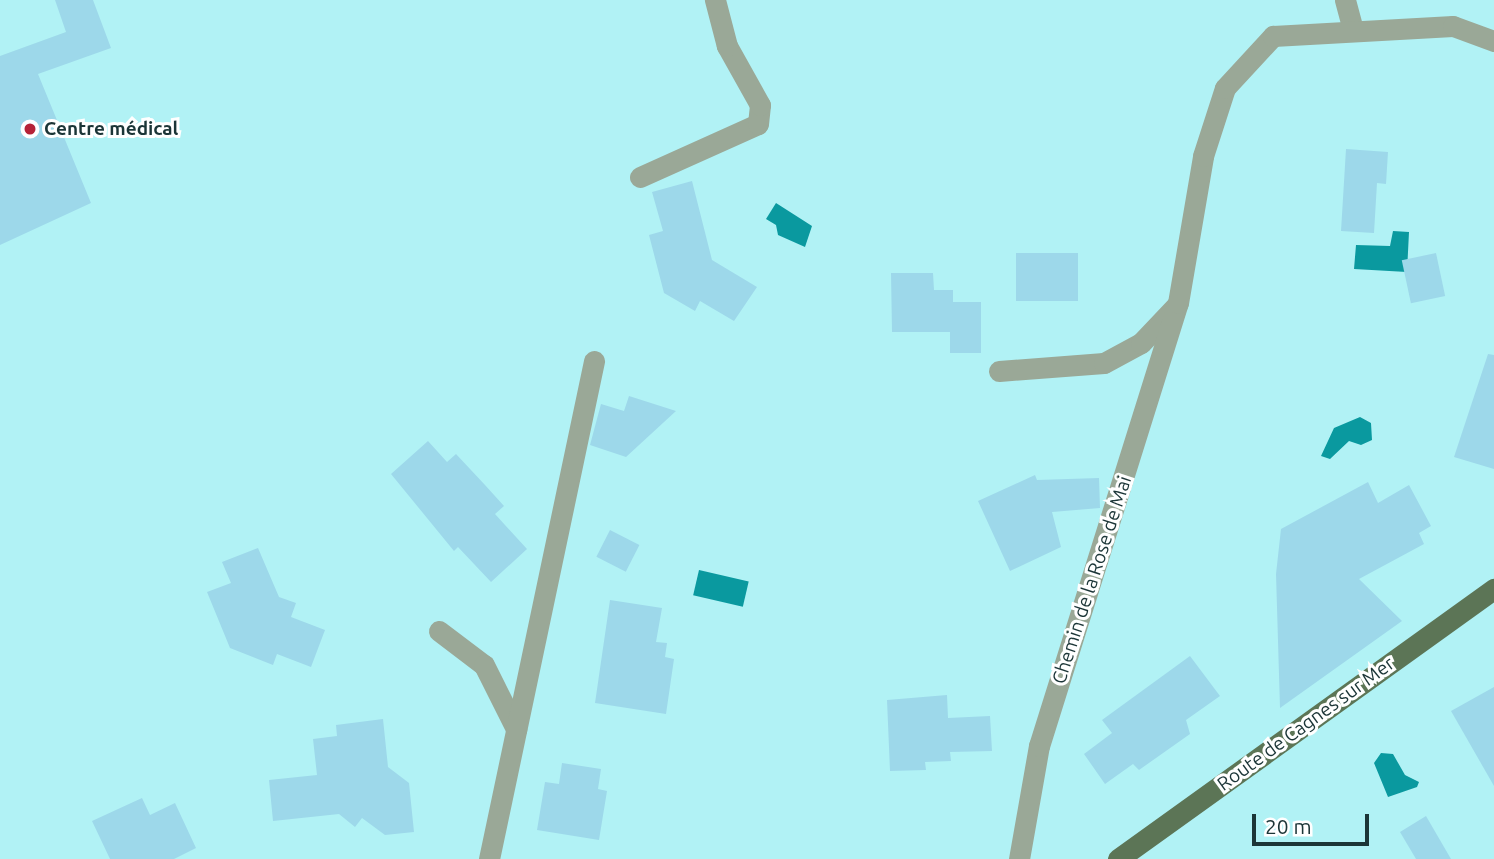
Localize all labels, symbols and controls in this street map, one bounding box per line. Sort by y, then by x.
place label: Centre médical [44,118,178,140]
marker: Centre médical [22,121,38,137]
street label: Chemin de la Rose de Mai [1048,473,1136,687]
street label: Route de Cagnes sur Mer [1213,652,1399,796]
scale bar [1256,800,1373,844]
text: 20 m [1265,814,1312,838]

